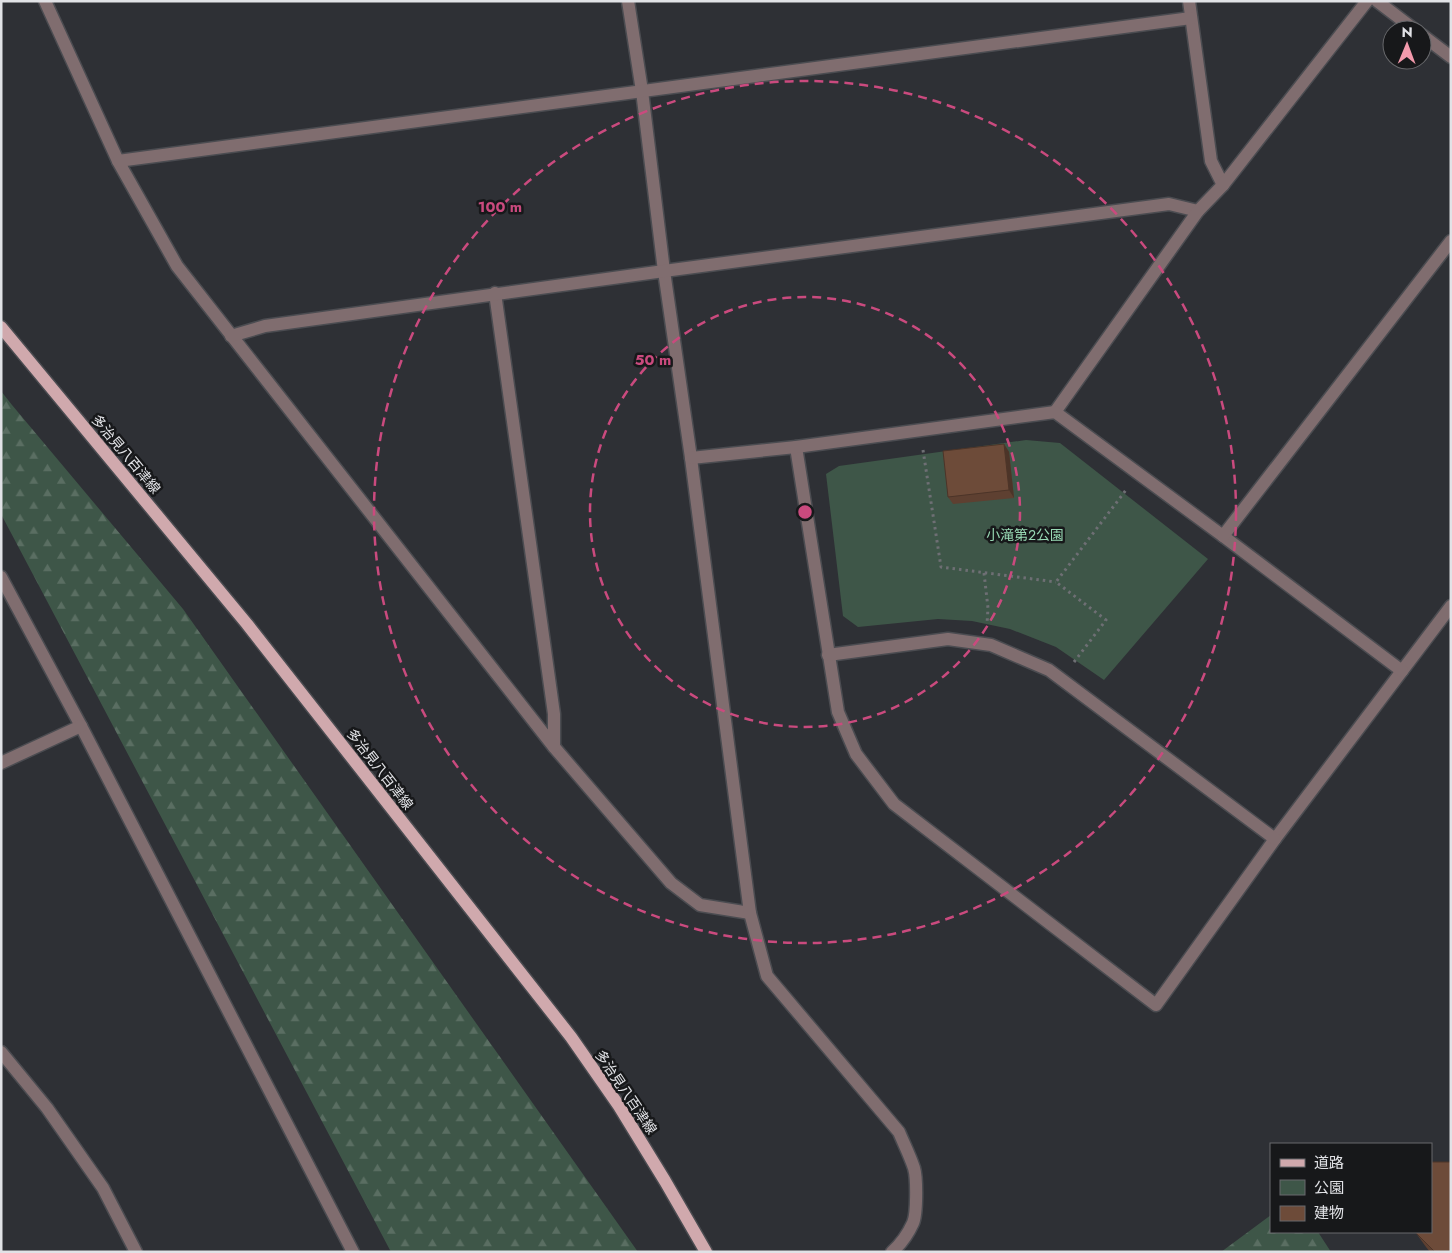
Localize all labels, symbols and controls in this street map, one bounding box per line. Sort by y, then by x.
north arrow [1382,20,1432,70]
text: N [1401,22,1413,42]
text: 100 m [478,196,522,218]
text: 50 m [635,349,671,371]
street label: 多治見八百津線 [87,410,165,498]
centre of rings [796,503,814,521]
park label: 小滝第２公園 [986,525,1064,545]
street label: 多治見八百津線 [342,724,418,814]
street label: 多治見八百津線 [590,1046,662,1138]
legend [1270,1143,1432,1233]
text: 道路 [1314,1152,1344,1174]
text: 公園 [1314,1177,1344,1199]
text: 建物 [1314,1202,1344,1224]

